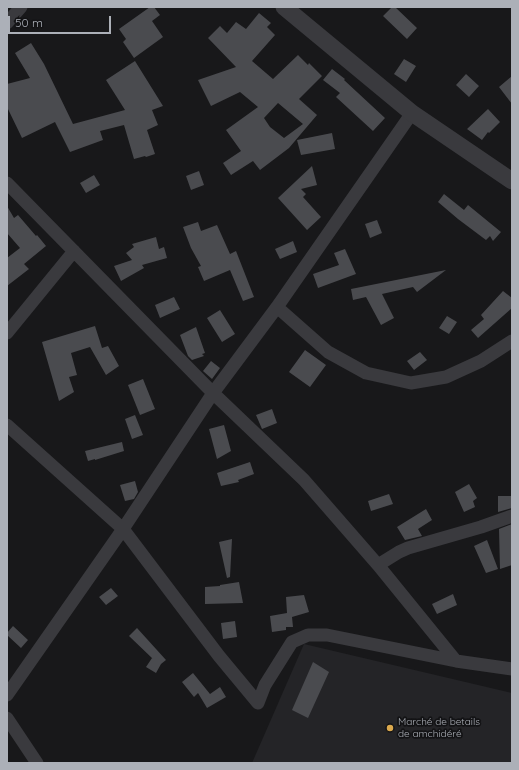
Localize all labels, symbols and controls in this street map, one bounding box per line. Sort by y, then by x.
scale bar [10,8,113,34]
text: 50 m [15,15,43,30]
place label: Marché de betails de amchidéré [398,716,480,740]
marker: Marché de betails de amchidéré [385,723,395,733]

